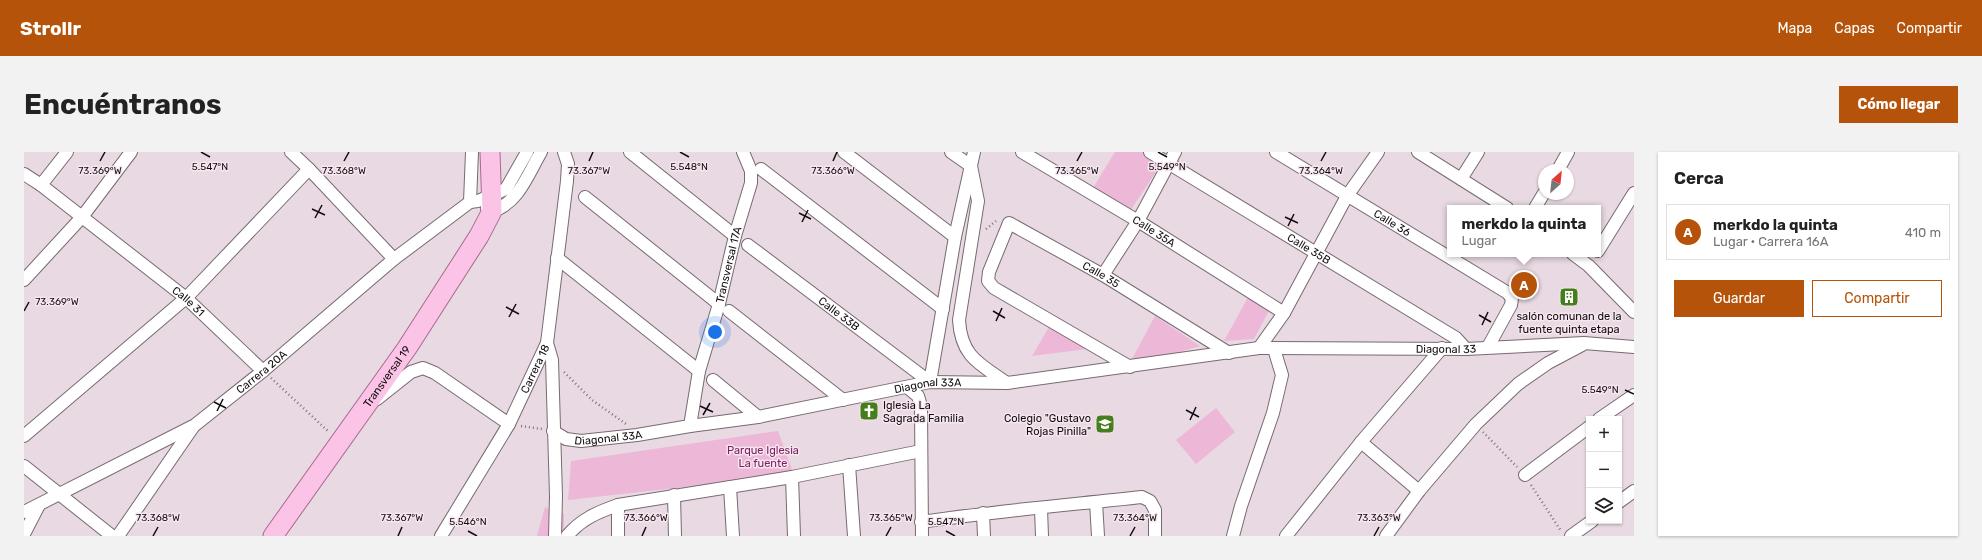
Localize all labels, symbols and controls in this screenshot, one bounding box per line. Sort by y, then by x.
text: Strollr [20,17,81,40]
text: Mapa [1777,20,1812,37]
text: Capas [1834,20,1875,37]
text: Compartir [1897,20,1962,37]
button: Cómo llegar [1839,86,1958,123]
text: Encuéntranos [24,88,222,121]
text: 5.547°N [192,161,228,173]
text: 5.548°N [670,161,708,173]
text: 5.549°N [1148,161,1186,173]
north arrow [1538,164,1574,200]
text: 73.369°W [78,165,122,177]
text: 73.368°W [322,165,366,177]
text: 73.367°W [568,165,610,177]
text: 73.366°W [811,165,855,177]
text: 73.365°W [1055,165,1099,177]
text: 73.364°W [1299,165,1343,177]
text: Cerca [1674,168,1724,188]
popup [1447,205,1601,257]
street label: Calle 36 [1371,206,1413,239]
street label: Calle 35A [1130,213,1178,250]
text: merkdo la quinta [1462,215,1586,233]
text: merkdo la quinta [1713,216,1838,234]
street label: Transversal 17A [713,224,744,304]
text: A [1683,225,1693,240]
text: 410 m [1905,225,1941,240]
street label: Calle 35B [1285,231,1333,267]
text: Lugar [1462,233,1496,248]
text: Lugar · Carrera 16A [1713,234,1828,249]
street label: Calle 35 [1080,259,1123,291]
pin: A [1511,270,1537,300]
button: Guardar [1674,280,1804,317]
button: Compartir [1812,280,1942,317]
street label: Calle 31 [170,283,207,319]
building icon: salón comunan de la fuente quinta etapa [1558,286,1580,308]
street label: Calle 33B [816,294,862,333]
text: 73.369°W [35,296,79,308]
place label: salón comunan de la fuente quinta etapa [1516,310,1622,336]
your location [705,322,725,342]
street label: Carrera 18 [518,342,552,395]
street label: Diagonal 33 [1416,342,1477,356]
street label: Transversal 19 [360,343,413,410]
street label: Carrera 20A [234,347,290,396]
street label: Diagonal 33A [893,375,962,396]
text: 5.549°N [1581,384,1619,396]
place label: Iglesia La Sagrada Familia [883,399,964,425]
church icon: Iglesia La Sagrada Familia [858,400,880,422]
place label: Colegio "Gustavo Rojas Pinilla" [1004,412,1091,438]
school or university icon: Colegio "Gustavo Rojas Pinilla" [1094,413,1116,435]
map controls [1586,416,1622,524]
button: + [1586,416,1622,452]
street label: Diagonal 33A [574,428,644,448]
park label: Parque Iglesia La fuente [727,444,799,470]
button: − [1586,452,1622,488]
button: layers [1586,488,1622,524]
text: 73.368°W [136,512,180,524]
text: 73.367°W [381,512,423,524]
text: 73.366°W [624,512,668,524]
text: 73.365°W [869,512,913,524]
text: 73.364°W [1113,512,1157,524]
text: 73.363°W [1357,512,1401,524]
text: 5.546°N [449,516,487,528]
text: 5.547°N [928,516,964,528]

